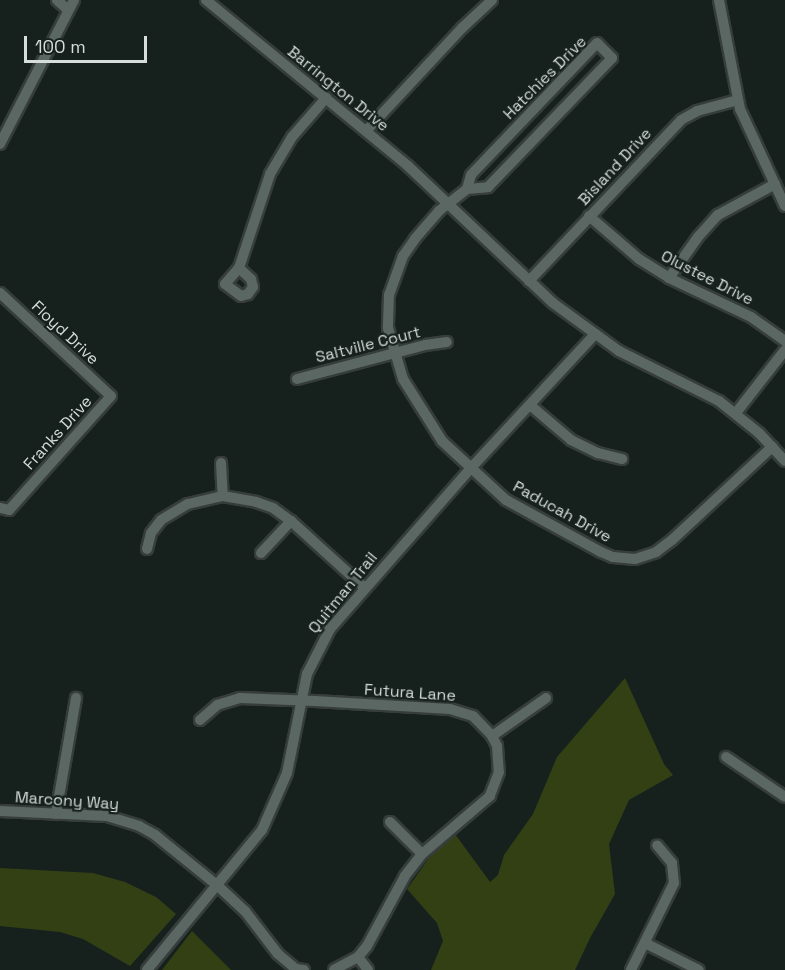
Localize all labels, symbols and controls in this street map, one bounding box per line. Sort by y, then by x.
scale bar [27,24,150,62]
street label: Hatchies Drive [499,32,591,124]
text: 100 m [35,35,86,58]
street label: Barrington Drive [283,42,393,136]
street label: Bisland Drive [574,124,656,210]
street label: Olustee Drive [658,246,756,310]
street label: Floyd Drive [27,297,103,369]
street label: Saltville Court [313,323,423,367]
street label: Franks Drive [20,392,96,474]
street label: Paducah Drive [509,477,615,547]
street label: Quitman Trail [304,548,382,638]
street label: Futura Lane [364,680,456,706]
street label: Marcony Way [14,788,120,814]

